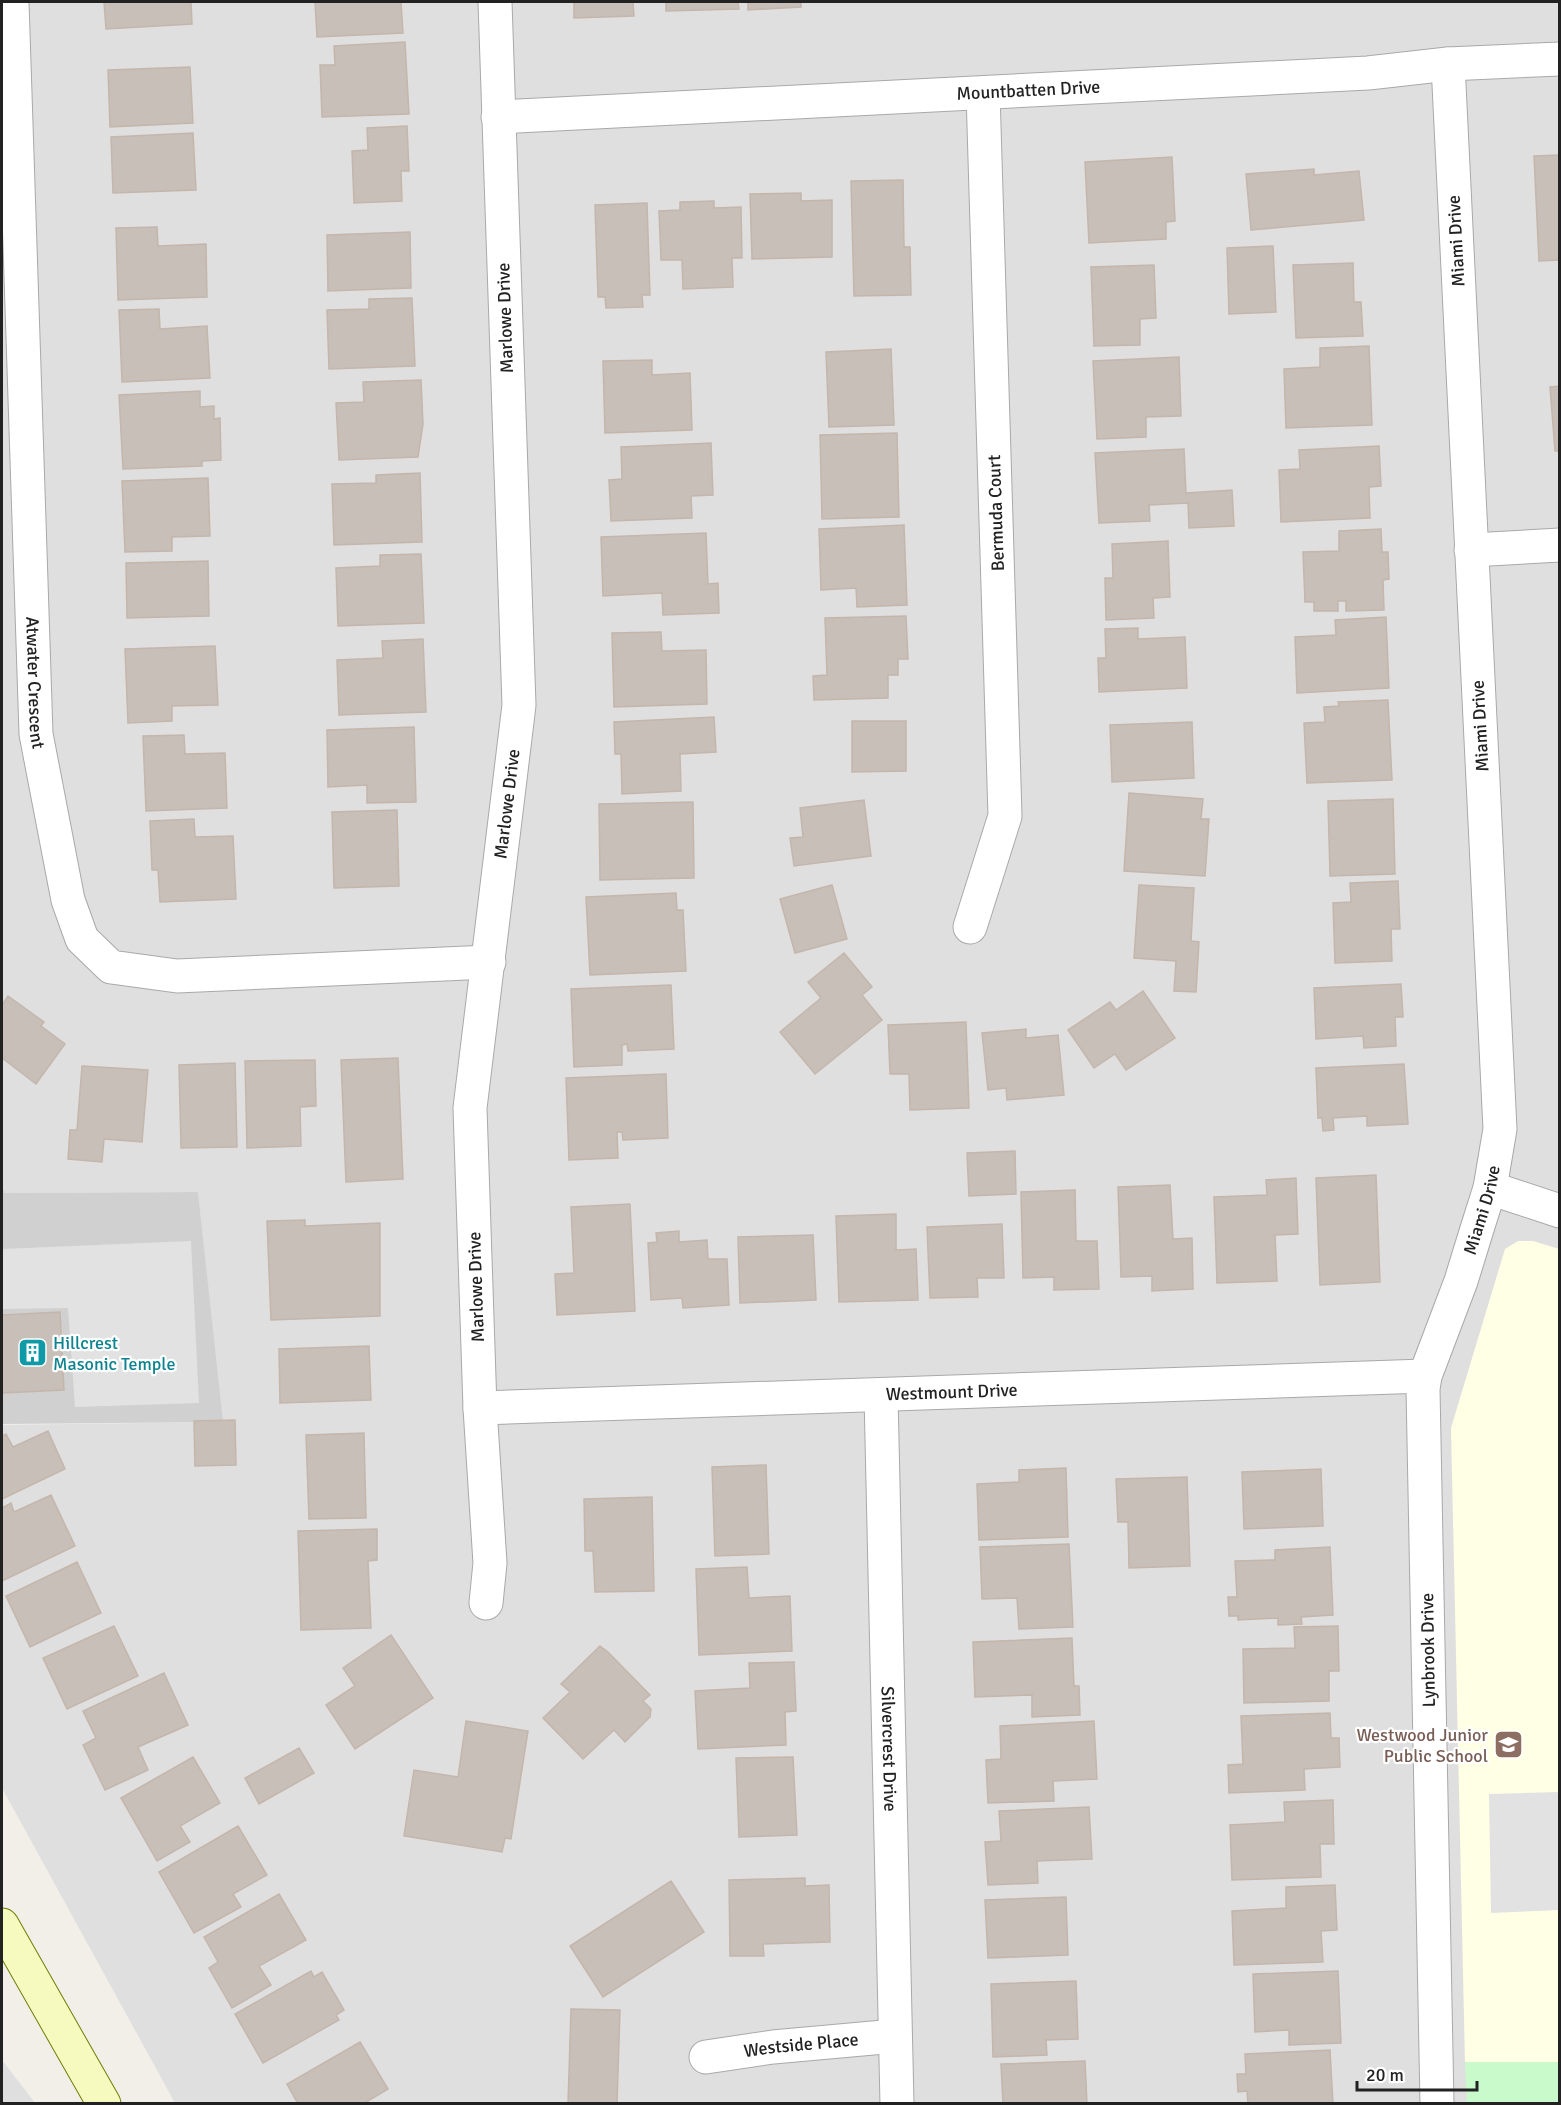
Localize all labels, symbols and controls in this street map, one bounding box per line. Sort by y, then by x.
street label: Mountbatten Drive [956,76,1101,105]
street label: Miami Drive [1443,194,1469,288]
street label: Marlowe Drive [492,262,518,374]
street label: Bermuda Court [983,454,1009,572]
street label: Atwater Crescent [21,616,50,751]
street label: Miami Drive [1467,679,1493,773]
street label: Marlowe Drive [489,748,525,860]
street label: Miami Drive [1459,1164,1505,1257]
street label: Marlowe Drive [463,1231,489,1343]
place label: Hillcrest Masonic Temple [53,1332,175,1375]
building icon: Hillcrest Masonic Temple [16,1337,48,1369]
street label: Westmount Drive [885,1379,1018,1405]
street label: Lynbrook Drive [1416,1593,1440,1707]
street label: Silvercrest Drive [877,1686,901,1812]
place label: Westwood Junior Public School [1357,1724,1488,1767]
school or university icon: Westwood Junior Public School [1493,1729,1525,1761]
street label: Westside Place [742,2028,859,2062]
scale bar [1357,2054,1477,2092]
text: 20 m [1366,2064,1404,2086]

